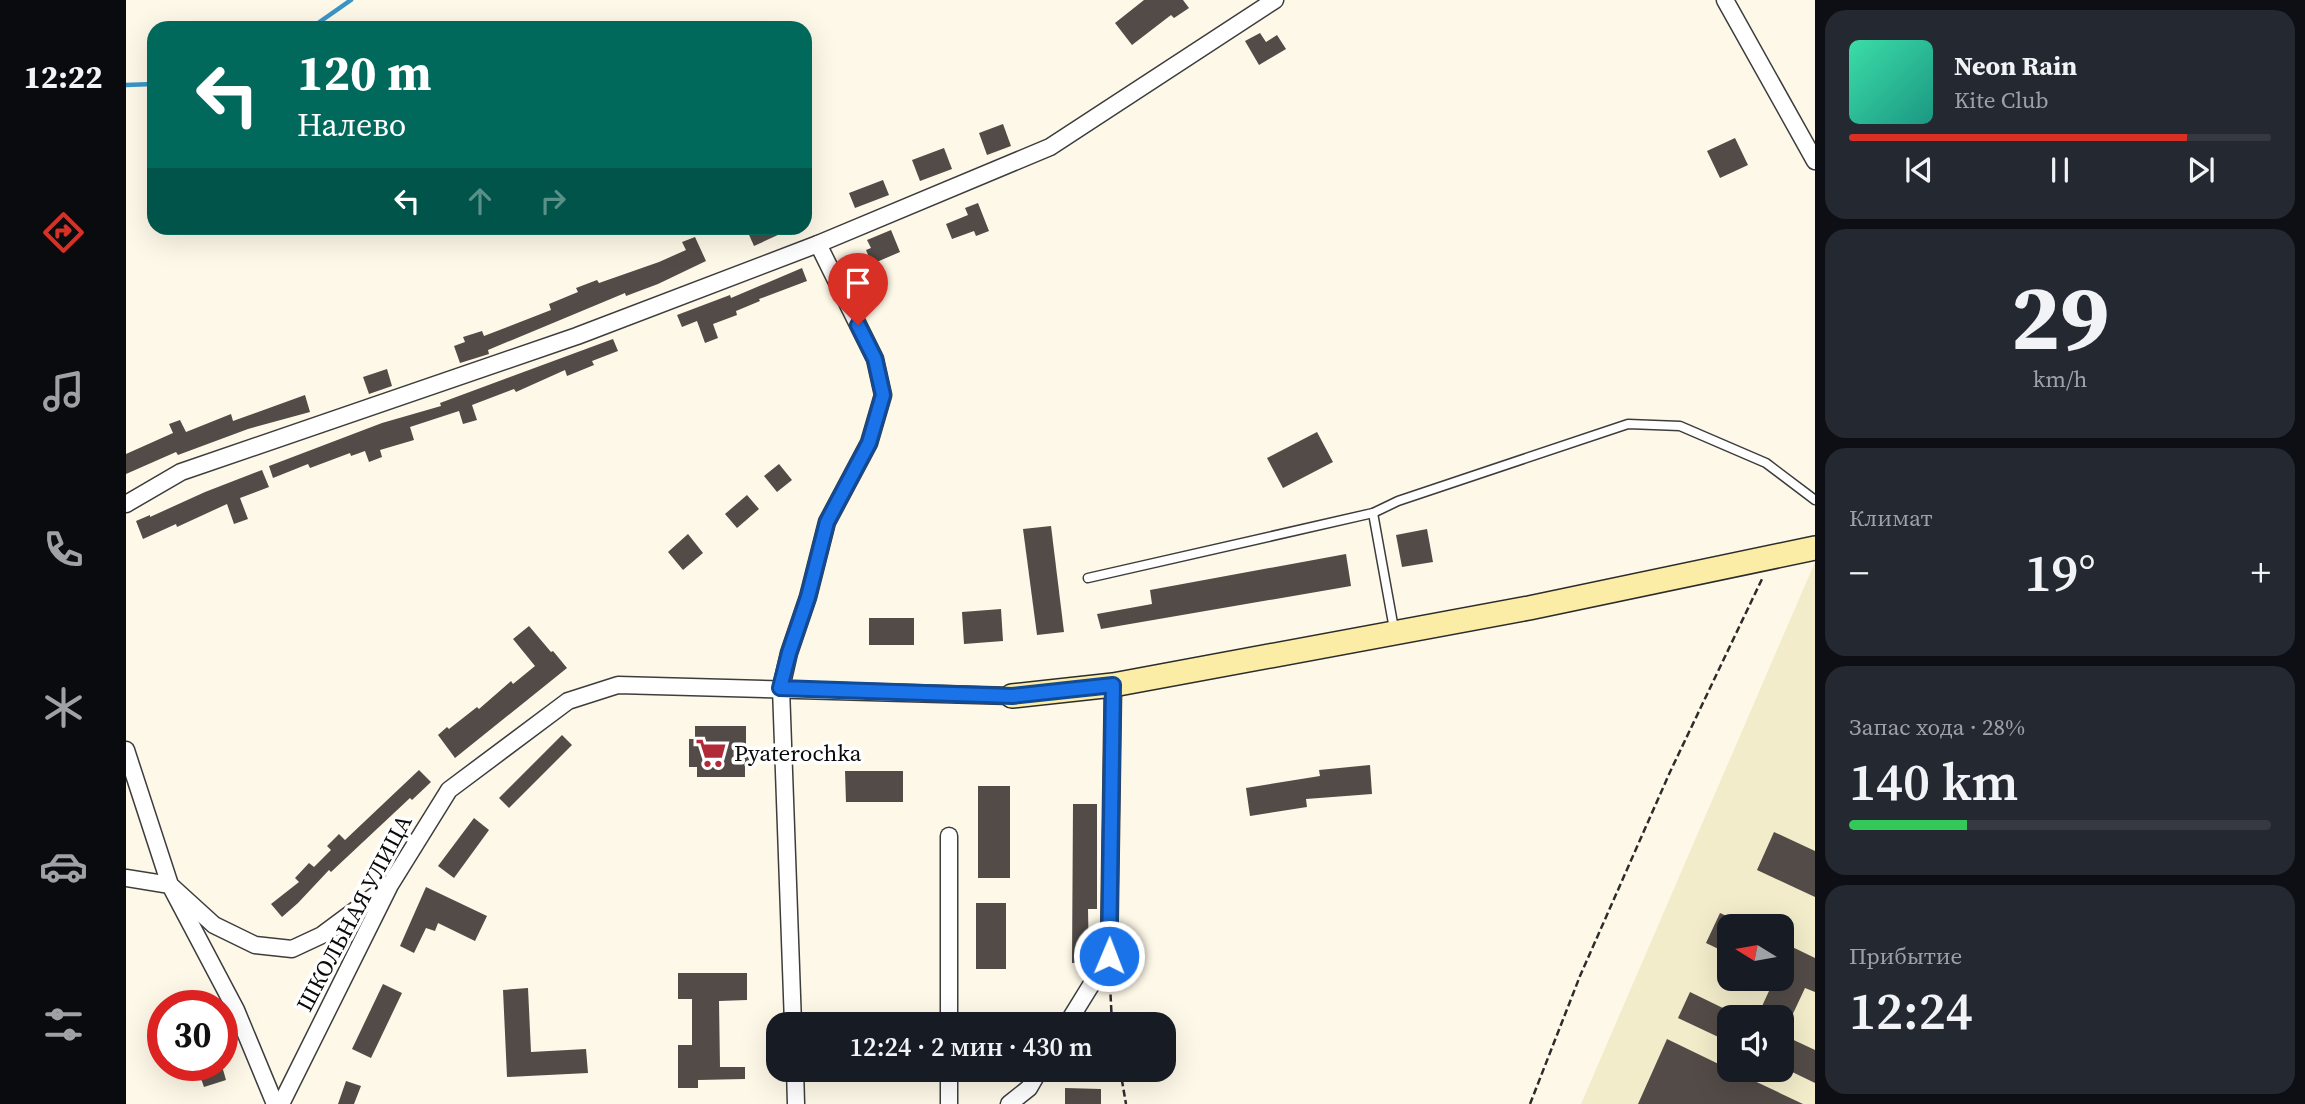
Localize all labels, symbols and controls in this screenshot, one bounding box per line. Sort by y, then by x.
text: 120 m [297,39,432,106]
text: Neon Rain [1954,48,2077,84]
icon: left [182,49,273,140]
text: 12:22 [24,55,102,99]
text: Kite Club [1954,84,2049,116]
text: Налево [297,103,406,147]
icon: previous [1900,151,1938,189]
icon: pause [2041,151,2079,189]
icon: next [2182,151,2220,189]
icon: left [388,182,426,220]
icon: ahead [461,182,499,220]
icon: right [534,182,572,220]
icon: directions [39,208,88,257]
pin [828,253,888,325]
text: 29 [2011,255,2109,379]
icon: arrive [839,264,877,302]
text: km/h [2033,363,2087,395]
icon: music [39,367,88,416]
text: Климат [1849,502,1933,534]
icon: phone [39,525,88,574]
text: 19° [2024,537,2096,608]
text: − [1849,547,1869,599]
text: + [2251,547,2271,599]
icon: climate [39,683,88,732]
text: Запас хода · 28% [1849,711,2025,743]
supermarket icon: Pyaterochka [694,736,728,770]
place label: Pyaterochka [734,737,862,769]
text: 140 km [1849,746,2018,817]
street label: ШКОЛЬНАЯ УЛИЦА [289,808,420,1017]
icon: car [39,842,88,891]
north arrow [1717,914,1794,990]
map controls [1717,914,1794,1082]
position arrow [1072,919,1146,993]
text: Прибытие [1849,940,1962,972]
text: 12:24 [1849,975,1973,1046]
speed limit sign: 30 [147,990,238,1081]
icon: filters [39,1000,88,1049]
button: sound [1717,1005,1794,1082]
text: 12:24 · 2 мин · 430 m [850,1029,1092,1065]

